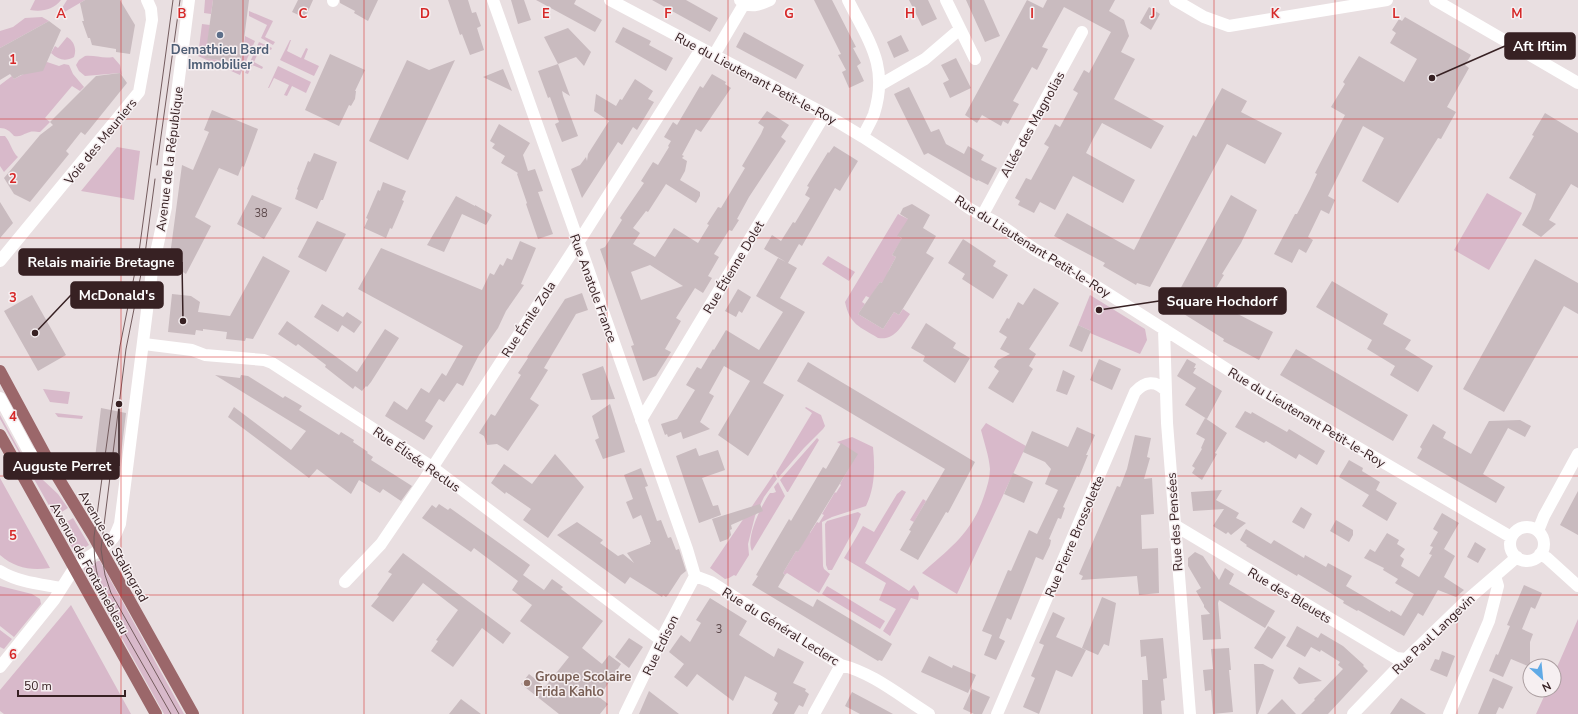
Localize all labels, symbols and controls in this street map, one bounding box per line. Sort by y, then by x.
text: A [56,5,66,23]
text: B [178,5,187,23]
text: C [299,5,308,23]
text: D [420,5,430,23]
text: E [542,5,550,23]
text: F [664,5,672,23]
text: G [784,5,794,23]
text: H [905,5,915,23]
text: I [1030,5,1034,23]
text: J [1150,5,1155,23]
text: K [1271,5,1280,23]
text: L [1392,5,1400,23]
text: M [1511,5,1523,23]
street label: Rue du Lieutenant Petit-le-Roy [672,29,840,129]
marker: Demathieu Bard Immobilier [215,30,225,40]
callout: Aft Iftim [1505,33,1575,59]
text: Aft Iftim [1513,37,1567,56]
place label: Demathieu Bard Immobilier [171,41,269,74]
text: 1 [9,51,17,69]
street label: Allée des Magnolias [996,68,1070,181]
street label: Avenue de la République [152,85,188,233]
street label: Voie des Meuniers [60,95,141,189]
text: 2 [9,170,17,188]
street label: Rue du Lieutenant Petit-le-Roy [951,191,1114,303]
house number: 38 [254,206,268,221]
street label: Rue Étienne Dolet [698,217,769,317]
street label: Rue Anatole France [565,232,621,345]
callout: Relais mairie Bretagne [19,249,182,275]
text: Relais mairie Bretagne [27,253,175,272]
street label: Rue Émile Zola [497,277,560,361]
callout: McDonald's [71,282,163,308]
text: McDonald's [79,286,155,305]
callout: Square Hochdorf [1159,288,1286,314]
text: 3 [9,289,17,307]
text: Square Hochdorf [1167,292,1278,311]
street label: Rue du Lieutenant Petit-le-Roy [1224,364,1389,472]
text: 4 [9,408,17,426]
street label: Rue Élisée Reclus [369,422,464,497]
callout: Auguste Perret [4,453,119,479]
text: Auguste Perret [13,457,112,476]
street label: Rue des Pensées [1163,472,1187,572]
street label: Rue Pierre Brossolette [1041,473,1109,600]
street label: Avenue de Stalingrad [74,488,152,605]
street label: Avenue de Fontainebleau [45,499,133,638]
text: 5 [9,527,17,545]
street label: Rue des Bleuets [1244,564,1335,628]
street label: Rue du Général Leclerc [718,583,842,670]
street label: Rue Paul Langevin [1388,591,1479,679]
street label: Rue Edison [639,612,683,679]
house number: 3 [716,622,722,637]
text: 6 [9,646,17,664]
north arrow [1522,658,1562,698]
place label: Groupe Scolaire Frida Kahlo [535,668,631,701]
scale bar [18,672,125,698]
text: 50 m [24,678,52,694]
marker: Groupe Scolaire Frida Kahlo [522,678,532,688]
text: N [1539,678,1553,695]

